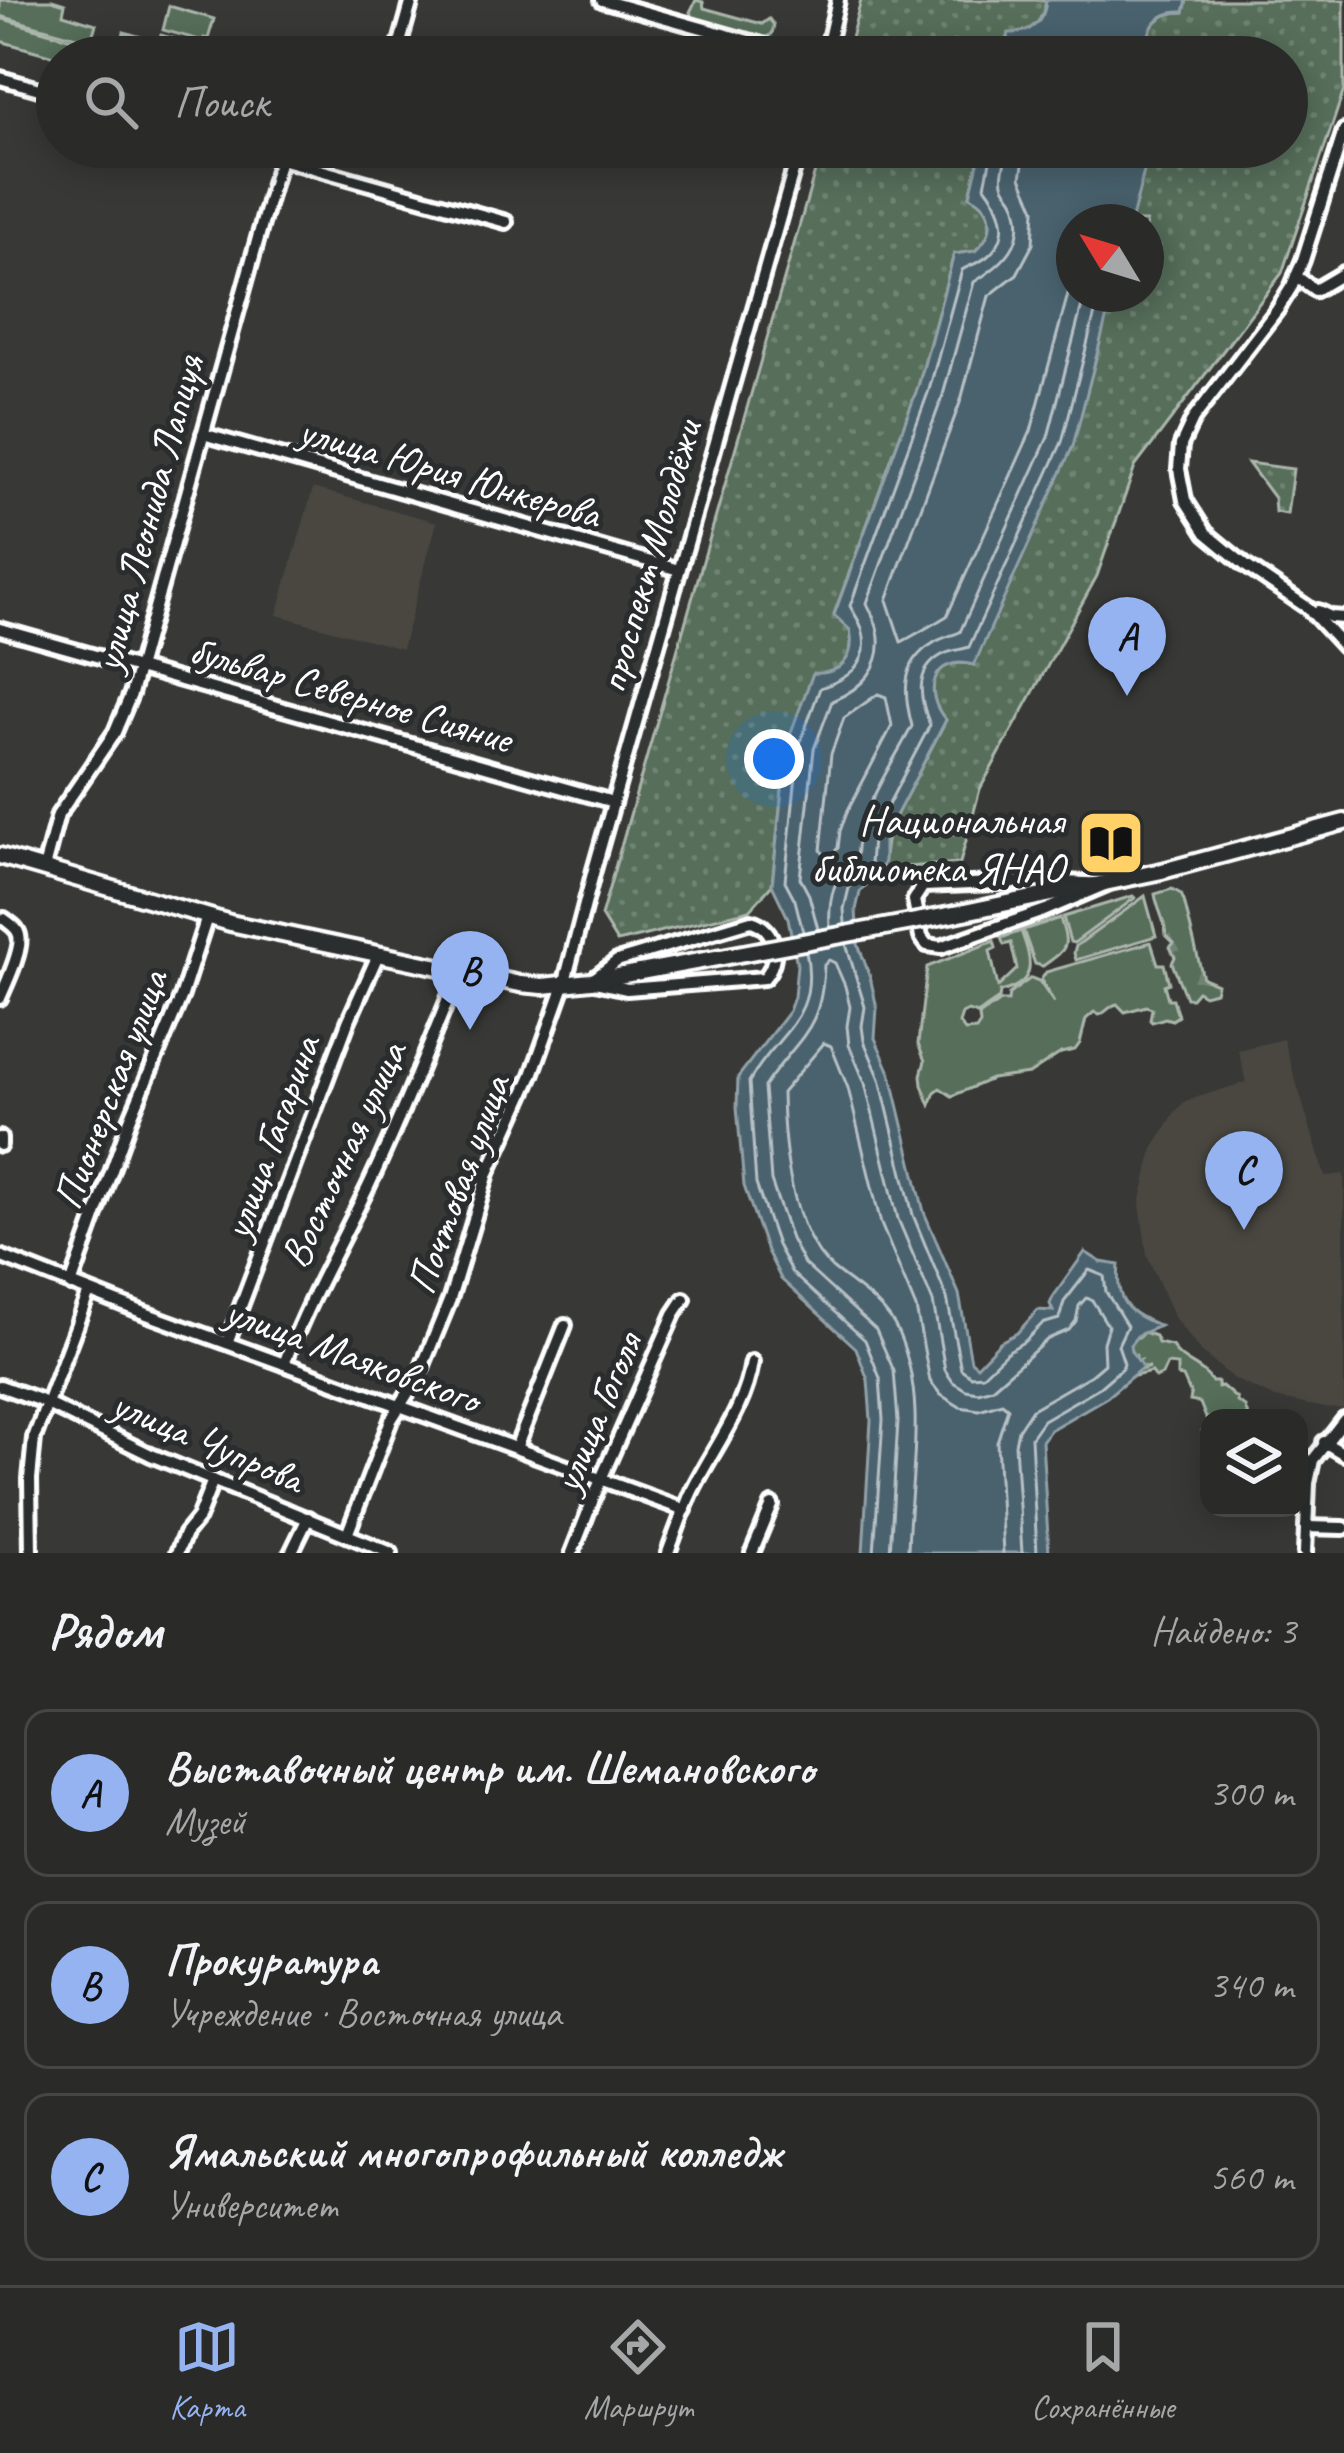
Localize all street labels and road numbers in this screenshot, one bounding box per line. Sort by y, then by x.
street label: улица Леонида Лапцуя [80,348,217,680]
street label: улица Юрия Юнкерова [290,403,609,542]
street label: проспект Молодёжи [585,412,714,698]
street label: бульвар Северное Сияние [184,623,521,767]
street label: Пионерская улица [41,960,181,1216]
street label: улица Гагарина [209,1026,334,1249]
street label: Восточная улица [268,1031,420,1276]
street label: Почтовая улица [394,1066,523,1301]
street label: улица Маяковского [215,1284,491,1427]
street label: улица Гоголя [539,1323,656,1503]
street label: улица Чупрова [101,1376,315,1507]

